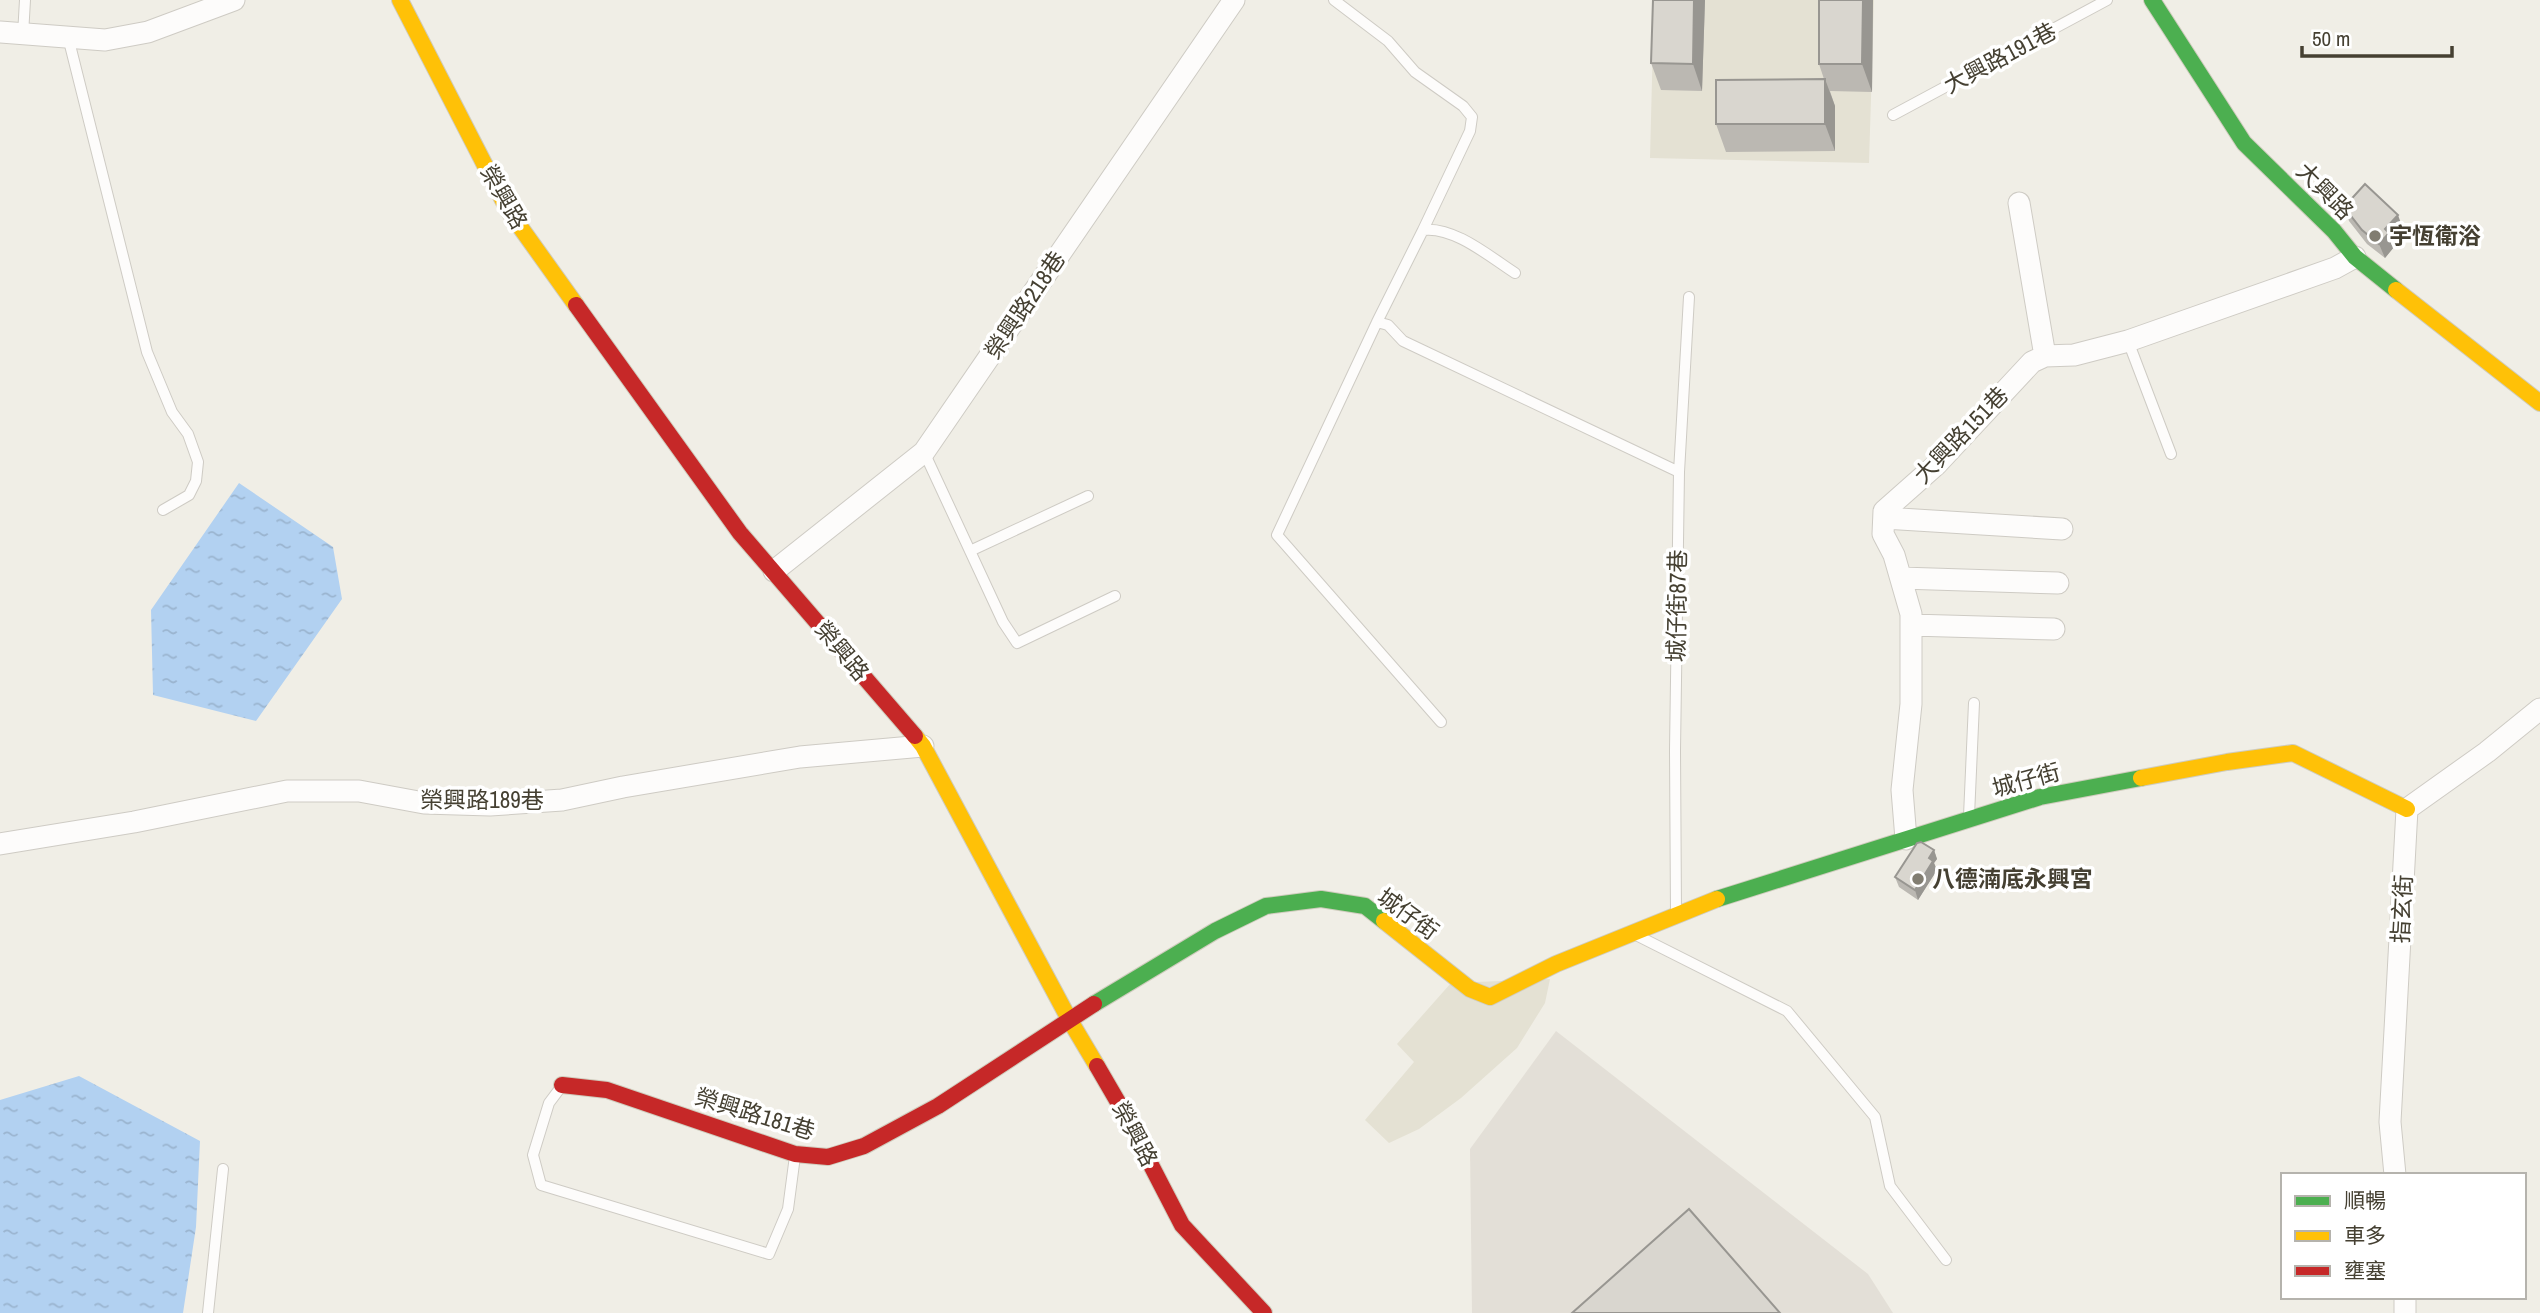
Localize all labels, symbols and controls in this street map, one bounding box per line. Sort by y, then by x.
scale bar [2302,14,2452,58]
street label: 大興路191巷 [1938,15,2062,100]
text: 50 m [2312,24,2350,53]
street label: 大興路 [2290,155,2361,226]
street label: 榮興路 [474,159,535,234]
place label: 宇恆衛浴 [2389,220,2481,251]
marker: 宇恆衛浴 [2367,228,2383,244]
street label: 榮興路218巷 [977,245,1072,365]
street label: 大興路151巷 [1907,379,2015,490]
street label: 城仔街87巷 [1660,549,1693,663]
street label: 榮興路 [808,614,876,687]
street label: 城仔街 [1989,756,2063,803]
street label: 榮興路189巷 [420,784,544,815]
place label: 八德湳底永興宮 [1932,863,2093,894]
marker: 八德湳底永興宮 [1910,871,1926,887]
street label: 指玄街 [2384,874,2419,944]
street label: 城仔街 [1371,881,1445,946]
street label: 榮興路181巷 [692,1081,819,1146]
street label: 榮興路 [1106,1096,1165,1172]
legend [2281,1173,2526,1299]
text: 順暢 [2344,1186,2386,1215]
text: 車多 [2344,1221,2386,1250]
text: 壅塞 [2344,1256,2386,1285]

